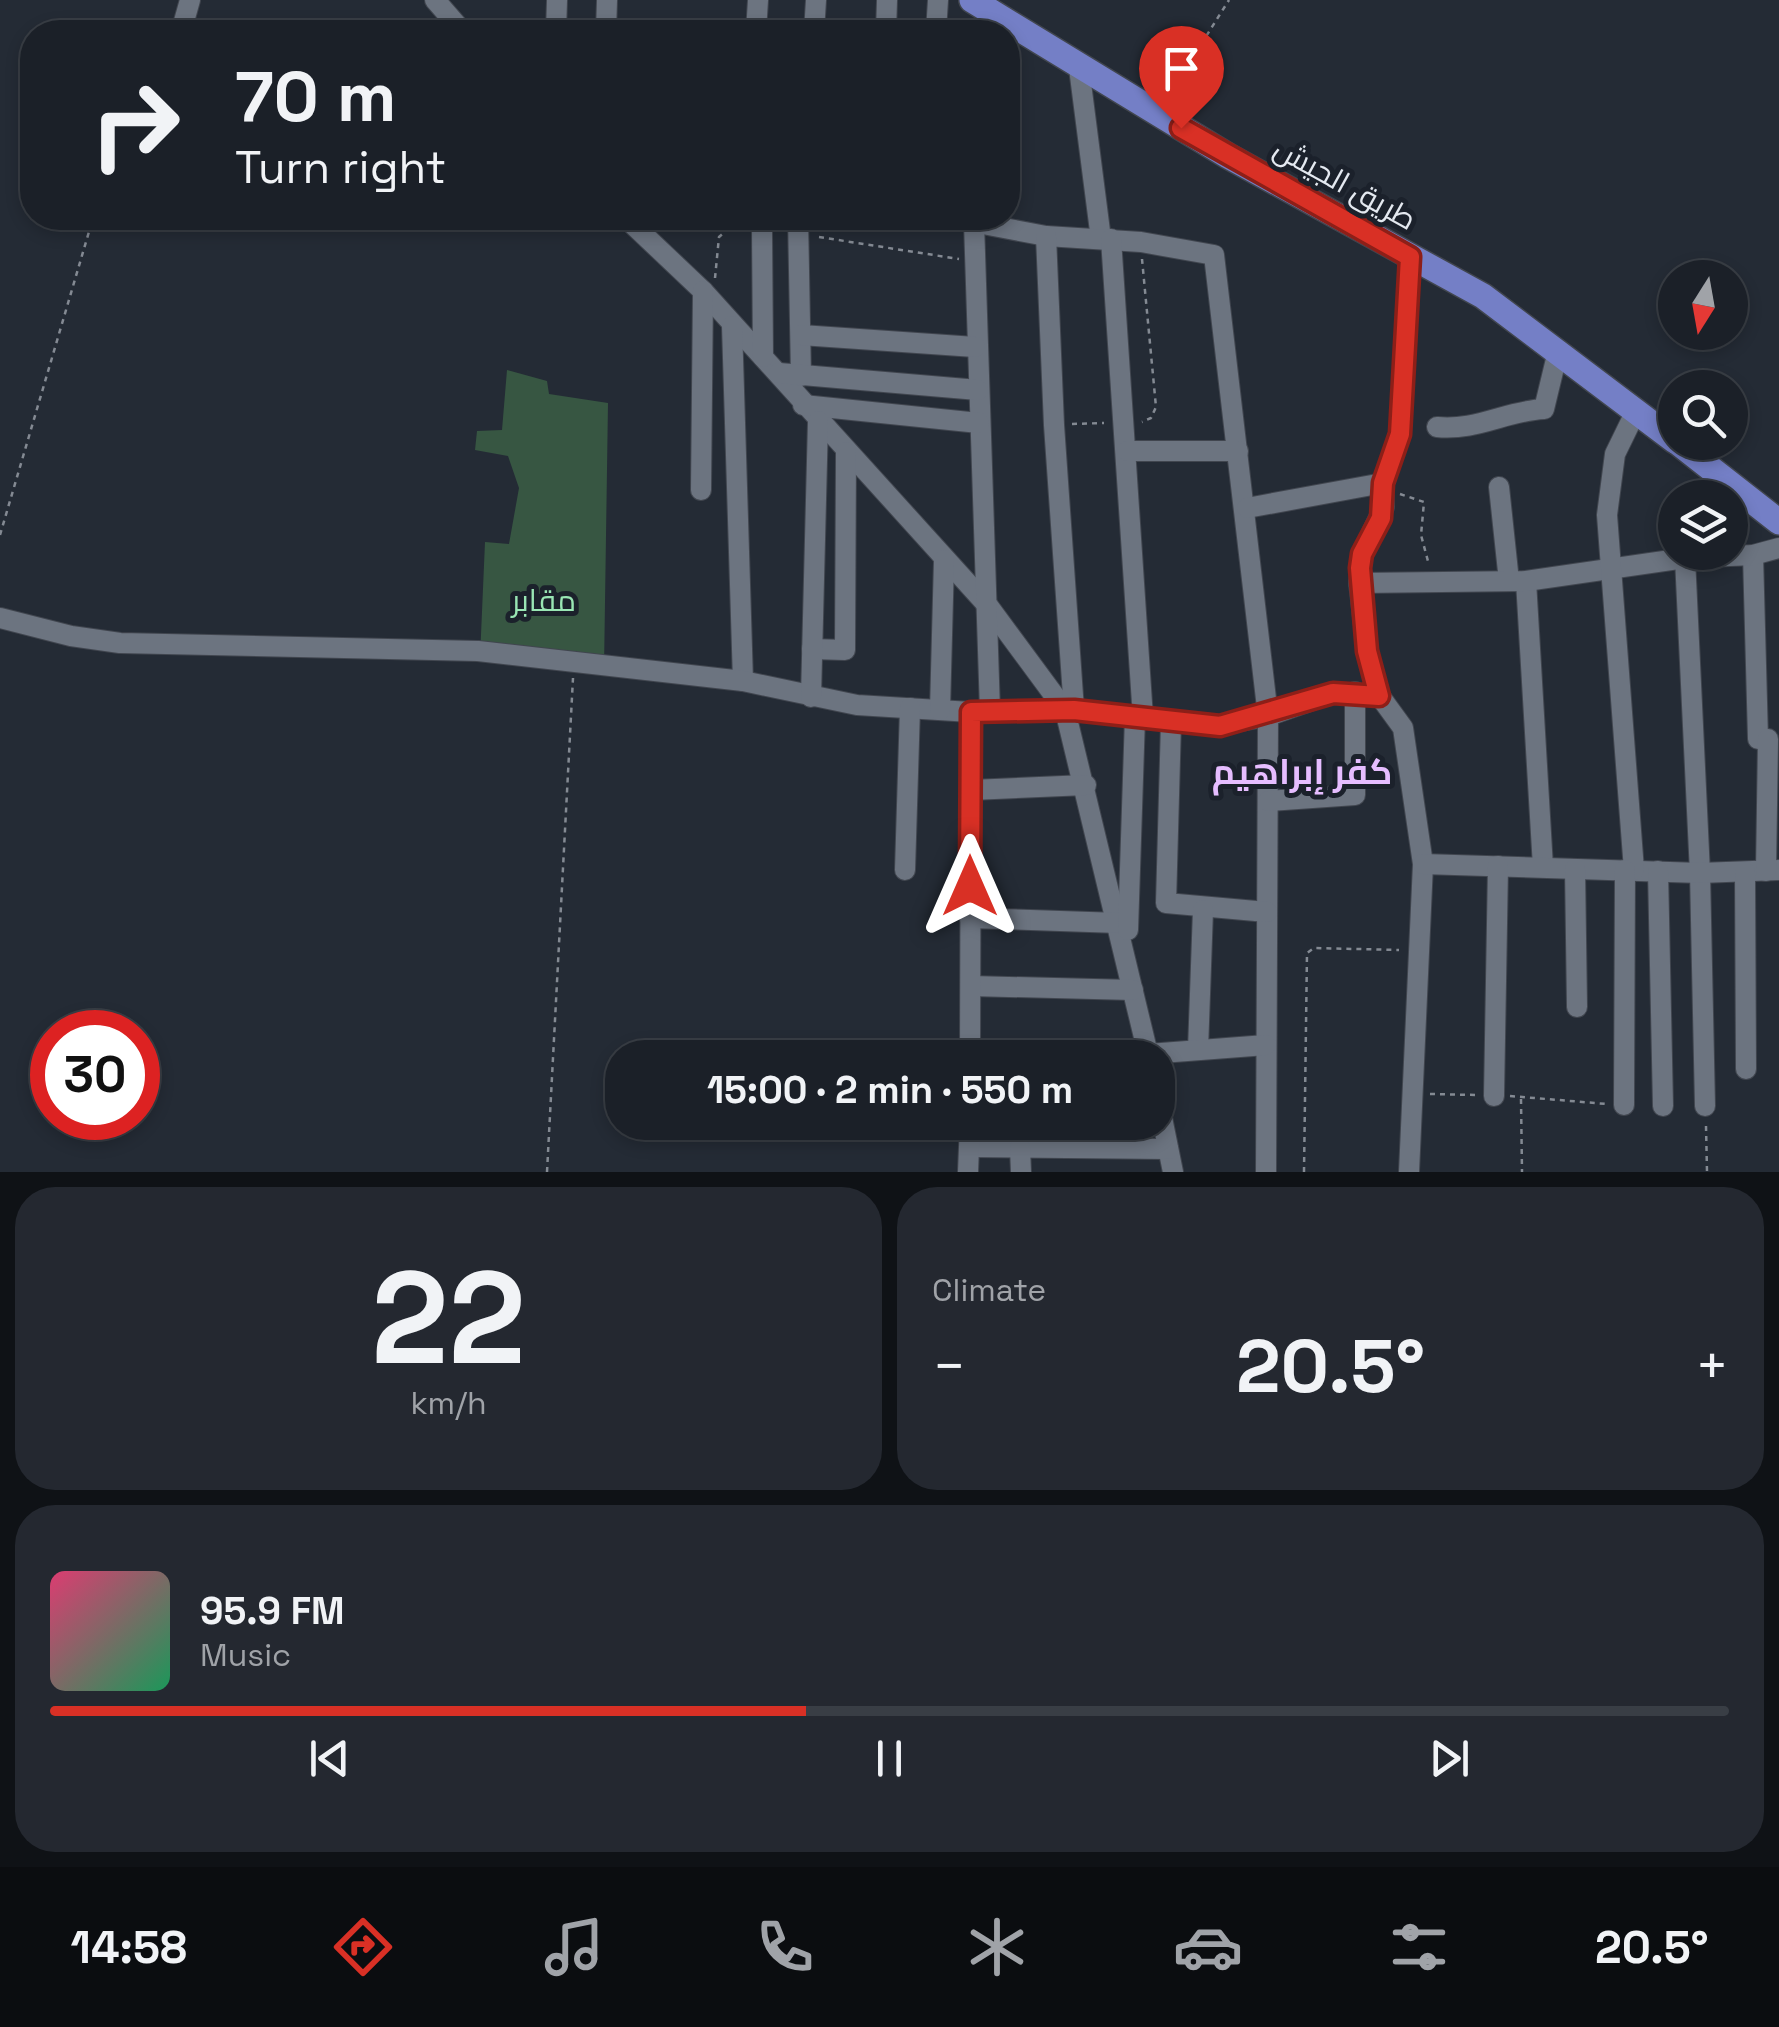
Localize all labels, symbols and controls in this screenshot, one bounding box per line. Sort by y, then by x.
pin [1139,26,1224,129]
icon: arrive [1154,41,1209,96]
text: 70 m [235,52,396,141]
icon: right [70,60,200,190]
street label: طريق الجيش [1267,128,1423,239]
text: Turn right [235,139,446,196]
north arrow [1658,260,1748,350]
map controls [1658,260,1748,570]
button: search [1658,370,1748,460]
button: layers [1658,480,1748,570]
park label: مقابر [510,581,576,620]
district label: كفر إبراهيم [1212,750,1392,796]
position arrow [918,834,1022,938]
speed limit sign: 30 [30,1010,160,1140]
text: 15:00 · 2 min · 550 m [707,1066,1073,1114]
text: 22 [371,1235,526,1401]
text: Climate [932,1270,1046,1310]
text: 20.5° [1236,1318,1425,1414]
text: − [932,1331,966,1401]
text: + [1695,1331,1729,1401]
text: km/h [410,1383,487,1423]
text: 95.9 FM [200,1587,344,1635]
text: Music [200,1635,291,1675]
icon: previous [302,1731,357,1786]
icon: pause [862,1731,917,1786]
icon: next [1422,1731,1477,1786]
icon: directions [328,1912,398,1982]
icon: music [539,1912,609,1982]
icon: phone [750,1912,820,1982]
icon: climate [962,1912,1032,1982]
icon: car [1173,1912,1243,1982]
icon: filters [1384,1912,1454,1982]
text: 14:58 [71,1919,187,1976]
text: 20.5° [1595,1919,1708,1976]

